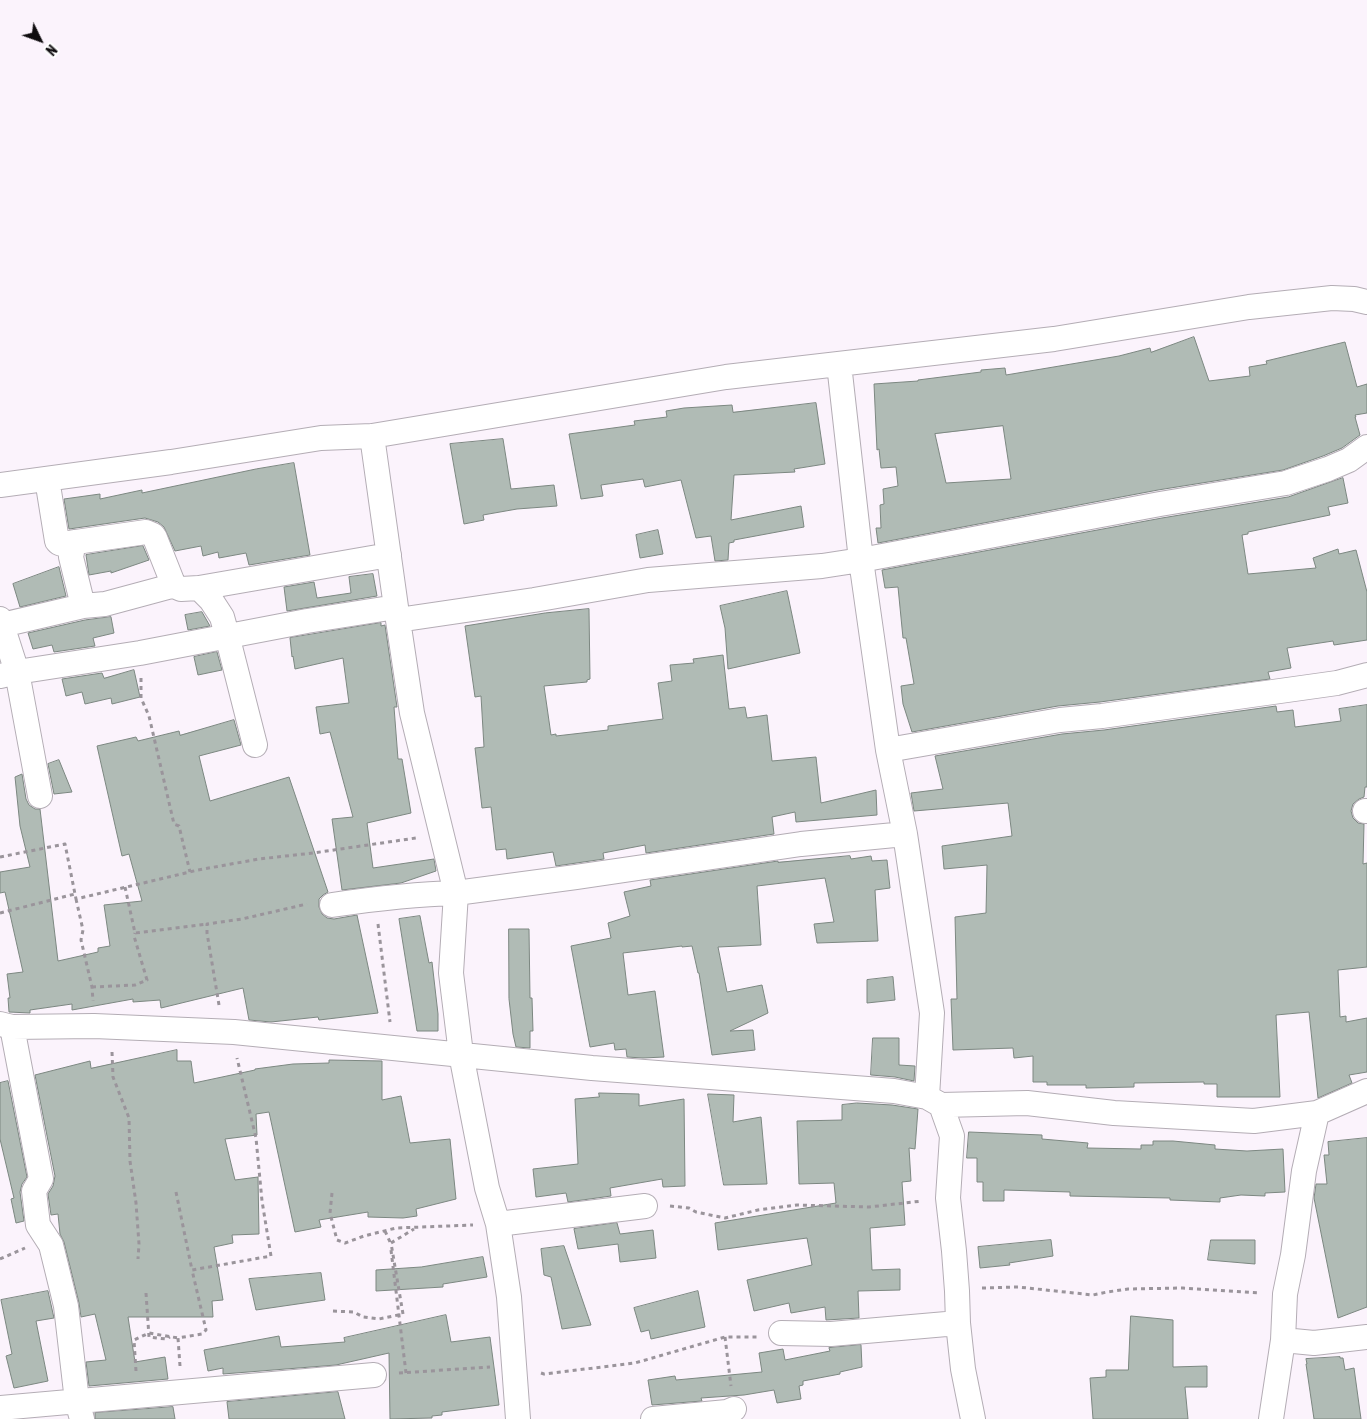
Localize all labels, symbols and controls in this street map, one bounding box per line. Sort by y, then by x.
north arrow [15,15,65,65]
text: N [42,42,60,58]

